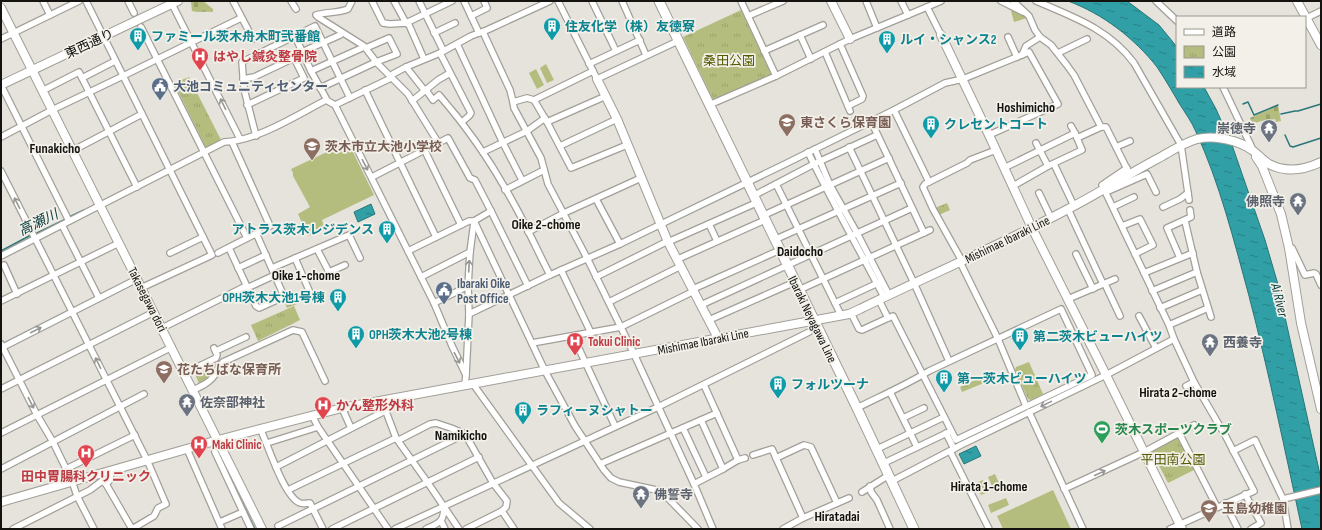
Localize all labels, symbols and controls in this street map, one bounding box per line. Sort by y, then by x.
building icon: 住友化学（株）友徳寮 [542,16,562,41]
legend [1176,16,1306,88]
place label: 住友化学（株）友徳寮 [565,19,695,35]
text: 道路 [1212,25,1236,40]
street label: 東西通り [62,26,116,62]
building icon: ファミール茨木舟木町弐番館 [128,26,148,51]
place label: ファミール茨木舟木町弐番館 [151,29,320,45]
building icon: ルイ・シャンス2 [877,29,897,54]
place label: ルイ・シャンス2 [900,32,997,48]
text: 公園 [1212,45,1236,60]
hospital icon: はやし鍼灸整骨院 [190,46,210,71]
place label: はやし鍼灸整骨院 [213,49,317,65]
park label: 桑田公園 [703,53,755,69]
text: 水域 [1212,65,1236,80]
public building icon: 大池コミュニティセンター [150,76,170,101]
place label: 大池コミュニティセンター [173,79,328,95]
one-way arrow [218,99,226,111]
district label: Hoshimicho [997,99,1055,116]
school or university icon: 東さくら保育園 [777,112,797,137]
building icon: クレセントコート [921,114,941,139]
place label: 東さくら保育園 [800,115,891,131]
place label: クレセントコート [944,117,1048,133]
temple icon: 崇徳寺 [1259,118,1279,143]
place label: 崇徳寺 [1217,121,1256,137]
school or university icon: 茨木市立大池小学校 [302,136,322,161]
place label: 茨木市立大池小学校 [325,139,442,155]
district label: Funakicho [30,140,80,157]
one-way arrow [362,159,370,171]
temple icon: 佛照寺 [1288,191,1308,216]
place label: 佛照寺 [1246,194,1285,210]
one-way arrow [13,197,20,209]
water label: 高瀬川 [16,205,63,239]
street label: Mishimae Ibaraki Line [962,212,1052,267]
district label: Oike 2-chome [512,216,580,233]
building icon: アトラス茨木レジデンス [377,219,397,244]
place label: アトラス茨木レジデンス [232,222,374,238]
district label: Daidocho [777,243,823,260]
one-way arrow [465,260,473,273]
street label: Takasegawa dori [124,264,170,334]
district label: Oike 1-chome [272,267,340,284]
street label: Ibaraki Neyagawa Line [784,273,840,366]
place label: Ibaraki Oike Post Office [457,276,511,307]
public building icon: Ibaraki Oike Post Office [434,280,454,305]
water label: Ai River [1267,281,1292,320]
building icon: OPH茨木大池1号棟 [328,287,348,312]
place label: OPH茨木大池1号棟 [222,290,325,306]
building icon: OPH茨木大池2号棟 [346,324,366,349]
street label: Mishimae Ibaraki Line [656,325,750,359]
one-way arrow [30,326,42,333]
building icon: 第二茨木ビューハイツ [1010,326,1030,351]
place label: OPH茨木大池2号棟 [369,327,472,343]
place label: 第二茨木ビューハイツ [1033,329,1162,345]
hospital icon: Tokui Clinic [565,331,585,356]
temple icon: 西養寺 [1200,332,1220,357]
place label: Tokui Clinic [588,334,641,350]
place label: 西養寺 [1223,335,1262,351]
one-way arrow [454,352,461,364]
one-way arrow [94,357,102,369]
school or university icon: 花たちばな保育所 [154,359,174,384]
place label: 花たちばな保育所 [177,362,281,378]
building icon: 第一茨木ビューハイツ [934,368,954,393]
place label: 第一茨木ビューハイツ [957,371,1086,387]
building icon: フォルツーナ [768,374,788,399]
place label: フォルツーナ [791,377,869,393]
district label: Hirata 2-chome [1139,384,1217,401]
temple icon: 佐奈部神社 [177,392,197,417]
place label: 佐奈部神社 [200,395,265,411]
hospital icon: かん整形外科 [313,395,333,420]
one-way arrow [28,397,35,409]
place label: かん整形外科 [336,398,414,414]
building icon: ラフィーヌシャトー [513,400,533,425]
one-way arrow [1040,401,1052,408]
place label: ラフィーヌシャトー [536,403,653,419]
sports icon: 茨木スポーツクラブ [1092,419,1112,444]
place label: 茨木スポーツクラブ [1115,422,1232,438]
district label: Namikicho [435,427,487,444]
hospital icon: Maki Clinic [189,434,209,459]
place label: Maki Clinic [212,437,262,453]
hospital icon: 田中胃腸科クリニック [76,443,96,468]
park label: 平田南公園 [1140,452,1206,468]
place label: 田中胃腸科クリニック [21,469,151,485]
one-way arrow [1093,469,1105,476]
district label: Hirata 1-chome [950,478,1028,495]
temple icon: 佛誓寺 [631,484,651,509]
place label: 佛誓寺 [654,487,693,503]
school or university icon: 玉島幼稚園 [1199,498,1219,523]
place label: 玉島幼稚園 [1222,501,1287,517]
district label: Hiratadai [814,508,860,525]

